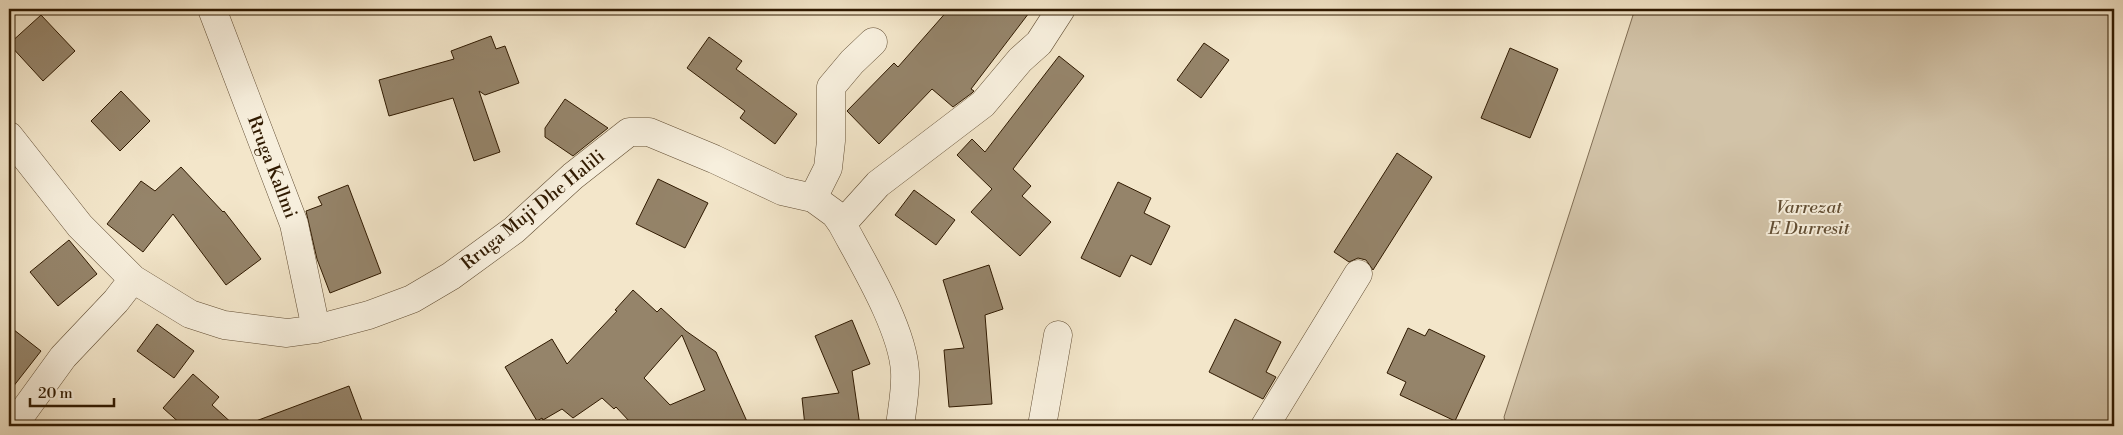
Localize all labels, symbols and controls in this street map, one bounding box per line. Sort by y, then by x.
street label: Rruga Kallmi [242,112,302,222]
street label: Rruga Muji Dhe Halili [456,145,610,275]
park label: Varrezat E Durresit [1767,196,1851,240]
scale bar [30,375,114,407]
text: 20 m [38,384,73,403]

